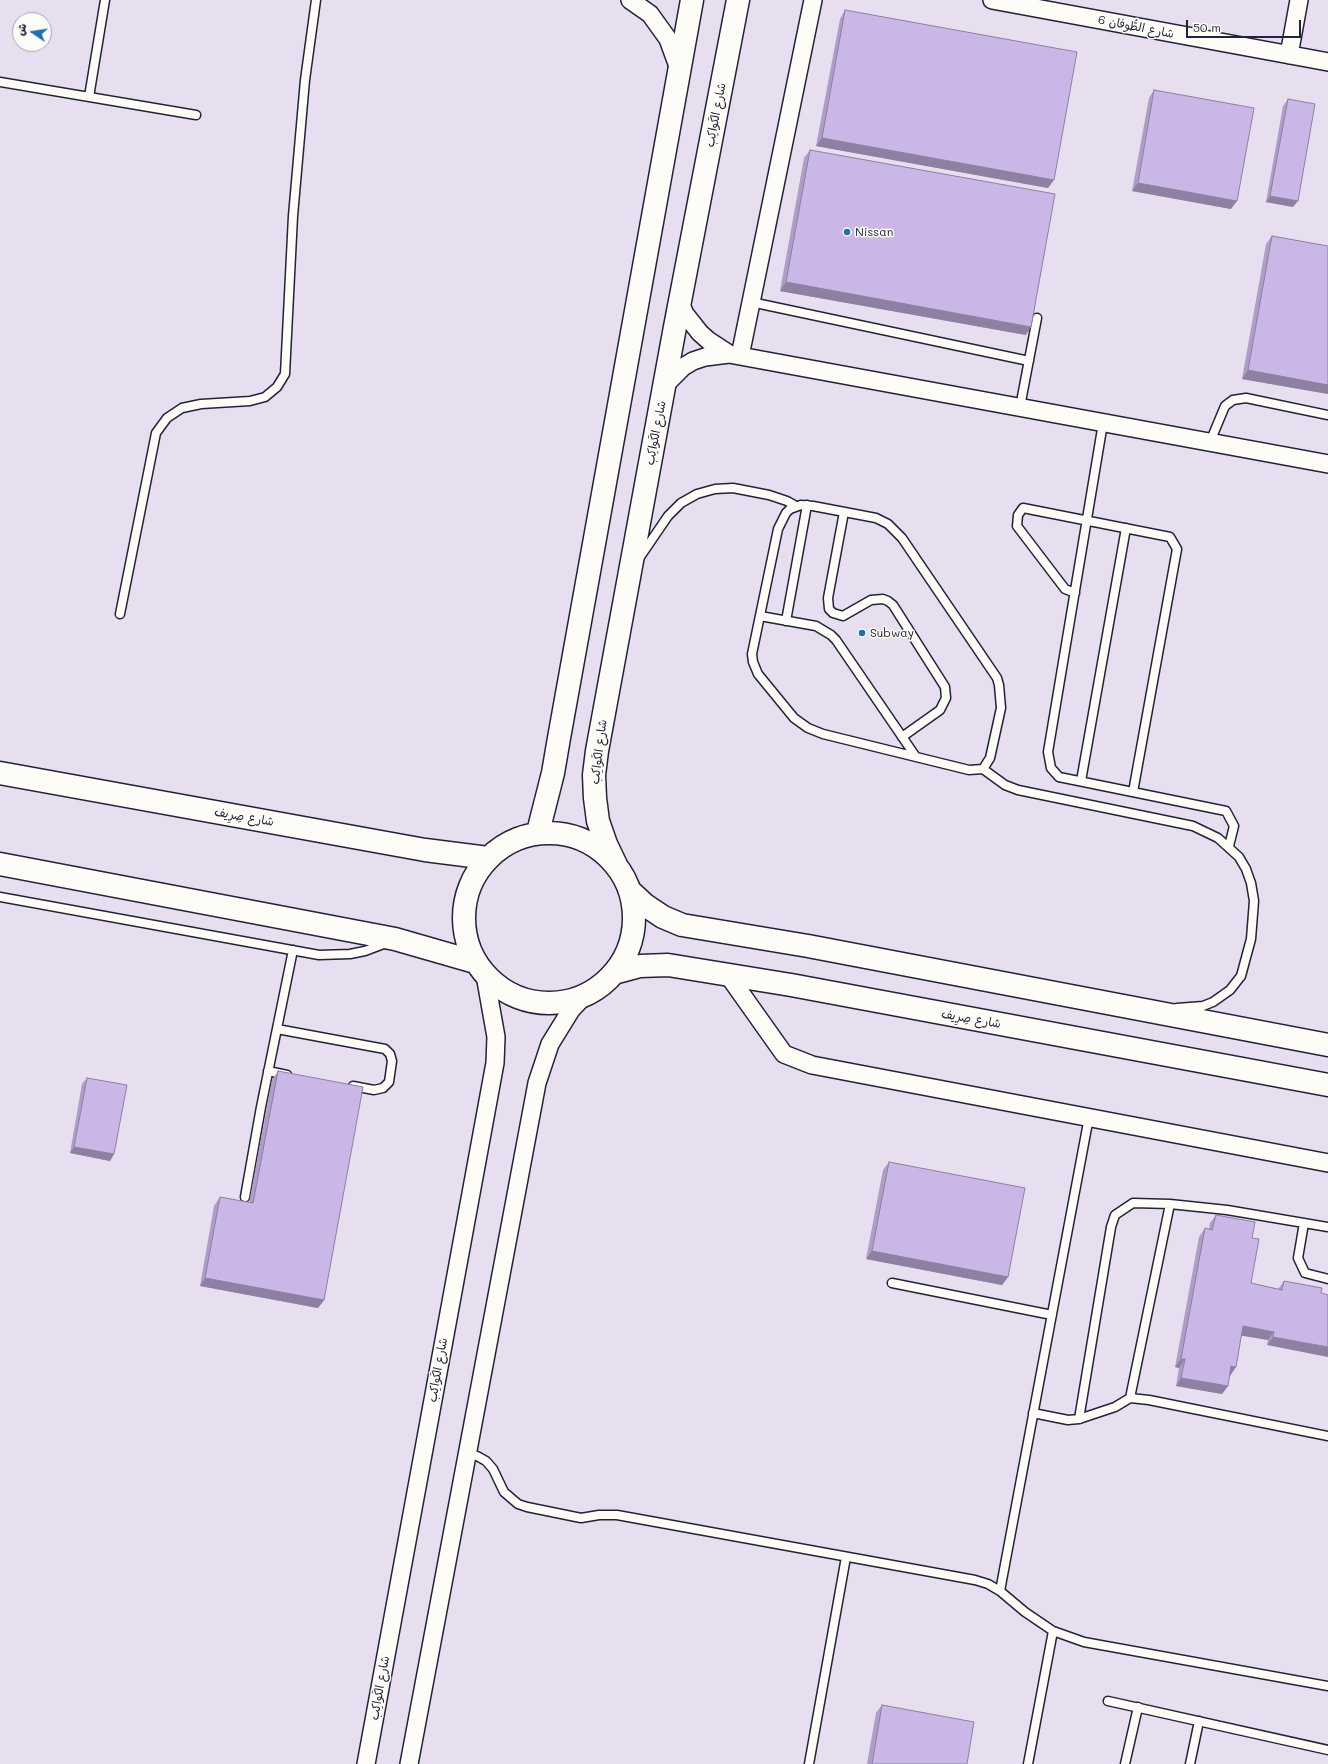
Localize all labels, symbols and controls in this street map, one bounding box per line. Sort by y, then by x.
north arrow [12,12,52,52]
scale bar [1188,12,1303,38]
street label: شارع الطُّوفان 6 [1097,13,1175,41]
text: 50 m [1193,19,1221,35]
text: ش [12,22,29,37]
street label: شارع الكَواكِب [703,82,729,148]
place label: Nissan [855,225,893,239]
marker: Nissan [842,227,852,237]
street label: شارع الكَواكِب [643,400,669,466]
place label: Subway [870,626,914,640]
marker: Subway [857,628,867,638]
street label: شارع الكَواكِب [588,719,610,785]
street label: شارع صِرِيف [213,805,275,829]
street label: شارع صِرِيف [940,1007,1002,1031]
street label: شارع الكَواكِب [425,1337,451,1403]
street label: شارع الكَواكِب [367,1655,393,1721]

